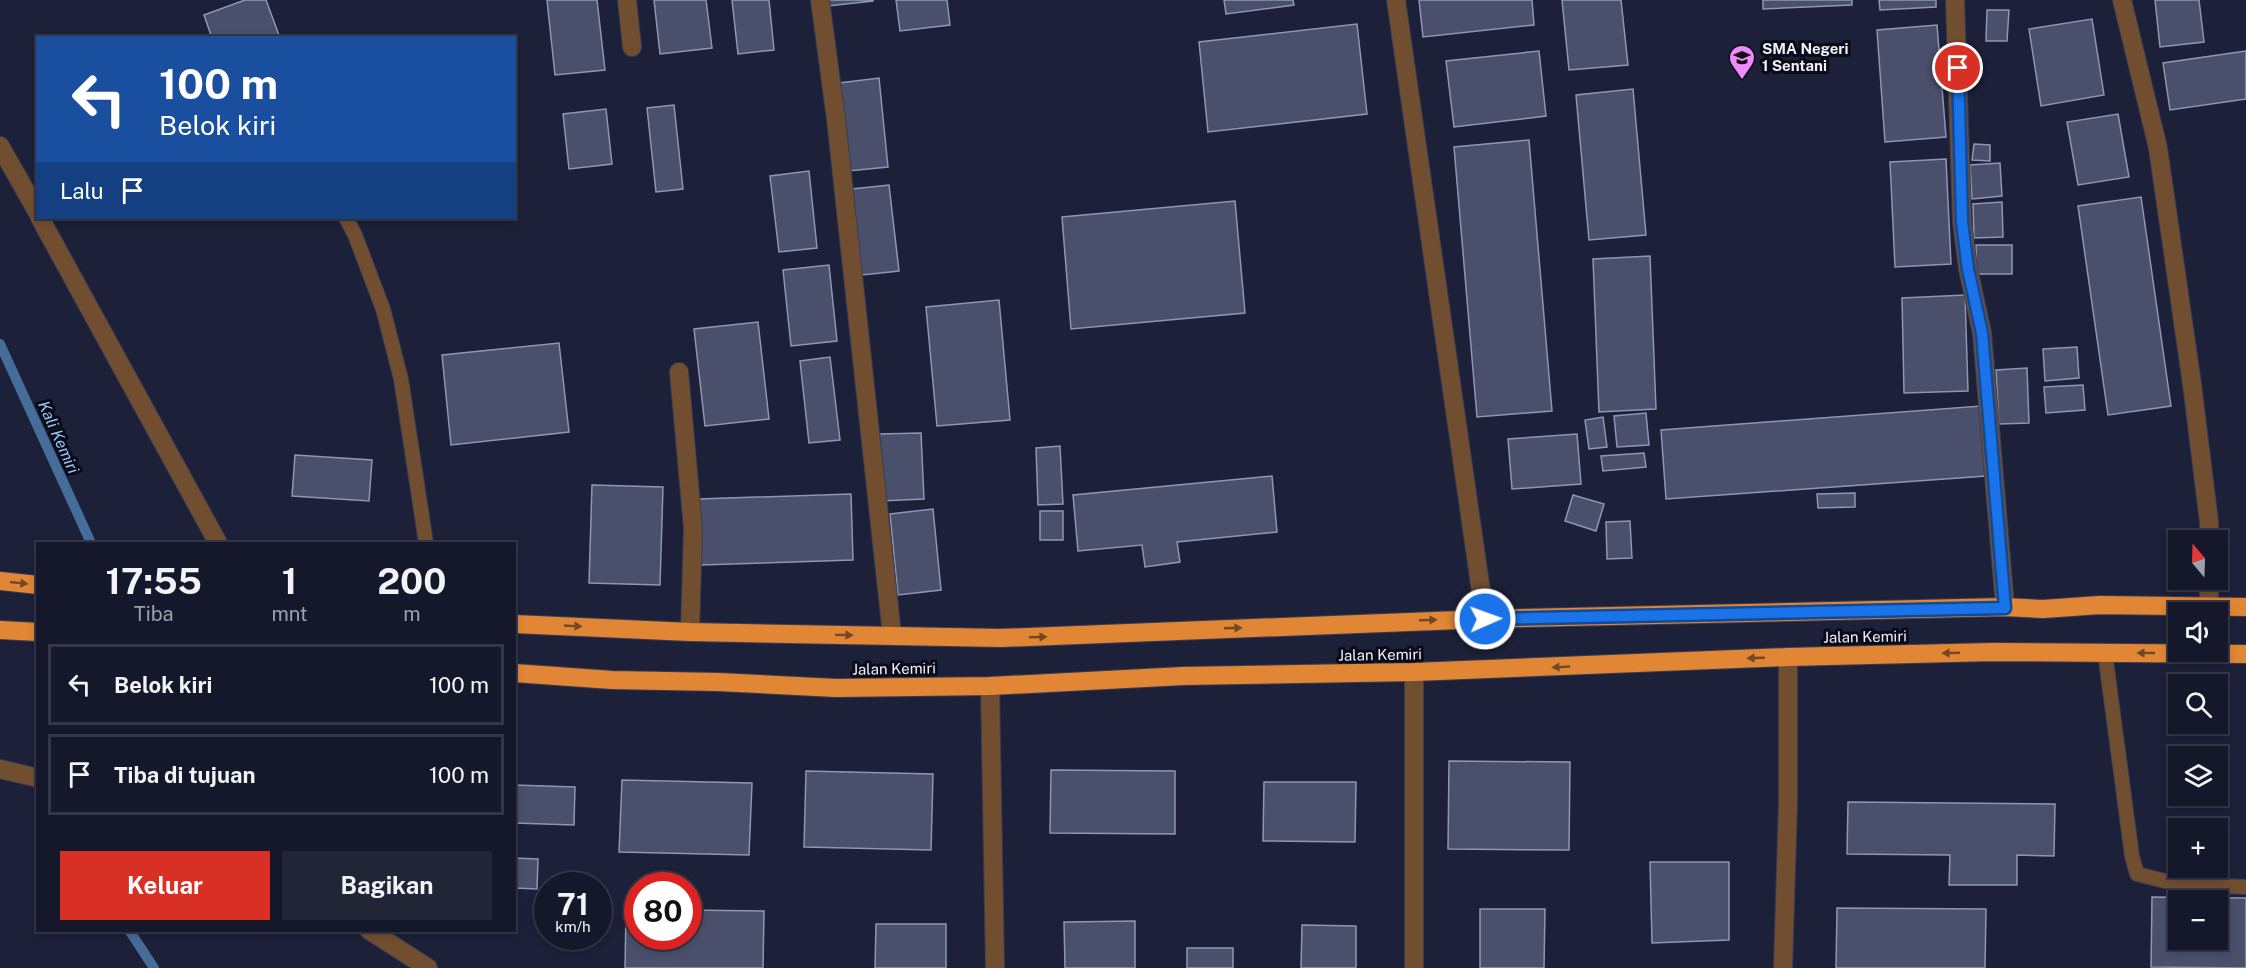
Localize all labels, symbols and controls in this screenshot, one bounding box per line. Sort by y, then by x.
place label: SMA Negeri 1 Sentani [1762,40,1849,74]
pin [1932,42,1983,93]
school or university icon: SMA Negeri 1 Sentani [1727,43,1757,81]
icon: arrive [1941,51,1974,84]
text: 100 m [159,59,278,108]
icon: left [60,60,138,138]
text: Belok kiri [159,109,276,141]
icon: arrive [116,174,149,207]
text: Lalu [60,178,104,204]
water label: Kali Kemiri [34,398,83,476]
north arrow [2168,530,2228,590]
map controls [2168,530,2228,950]
text: 17:55 [106,560,202,602]
text: 1 [282,560,297,602]
text: 200 [377,560,446,602]
one-way arrow [9,578,28,588]
position arrow [1453,587,1517,651]
text: Tiba [134,602,174,626]
text: mnt [271,602,308,626]
text: m [403,602,420,626]
button: sound [2168,602,2228,662]
one-way arrow [1419,616,1438,625]
one-way arrow [563,622,582,631]
one-way arrow [1224,624,1243,633]
street label: Jalan Kemiri [1823,627,1907,646]
one-way arrow [834,630,853,639]
one-way arrow [1029,632,1048,641]
street label: Jalan Kemiri [1338,645,1422,664]
one-way arrow [2136,648,2155,658]
one-way arrow [1941,649,1960,658]
one-way arrow [1746,654,1765,663]
street label: Jalan Kemiri [852,659,936,678]
one-way arrow [1551,662,1570,671]
icon: left [63,668,96,701]
text: Belok kiri [114,672,212,698]
text: 100 m [429,672,489,698]
button: search [2168,674,2228,734]
button: layers [2168,746,2228,806]
icon: arrive [63,758,96,791]
text: Tiba di tujuan [114,762,255,788]
text: 100 m [429,762,489,788]
button: + [2168,818,2228,878]
button: Keluar [60,851,270,920]
button: Bagikan [282,851,492,920]
speed limit sign: 80 [624,872,702,950]
text: 71 [557,886,589,922]
button: − [2168,890,2228,950]
text: km/h [555,918,591,935]

